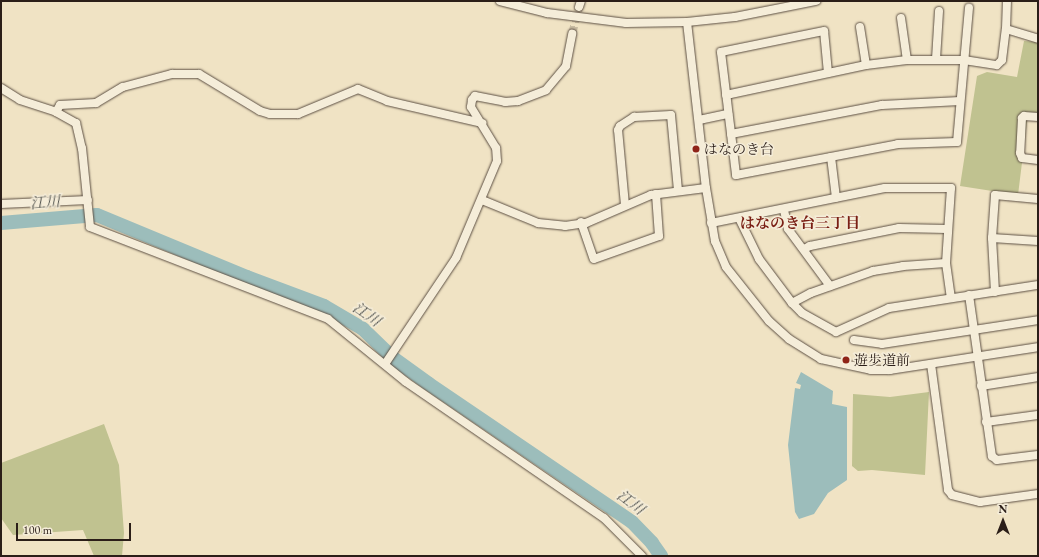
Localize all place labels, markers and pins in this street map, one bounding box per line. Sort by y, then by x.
place label: はなのき台 [704,141,774,157]
marker: はなのき台 [691,144,701,154]
place label: 遊歩道前 [854,352,910,368]
marker: 遊歩道前 [841,355,851,365]

